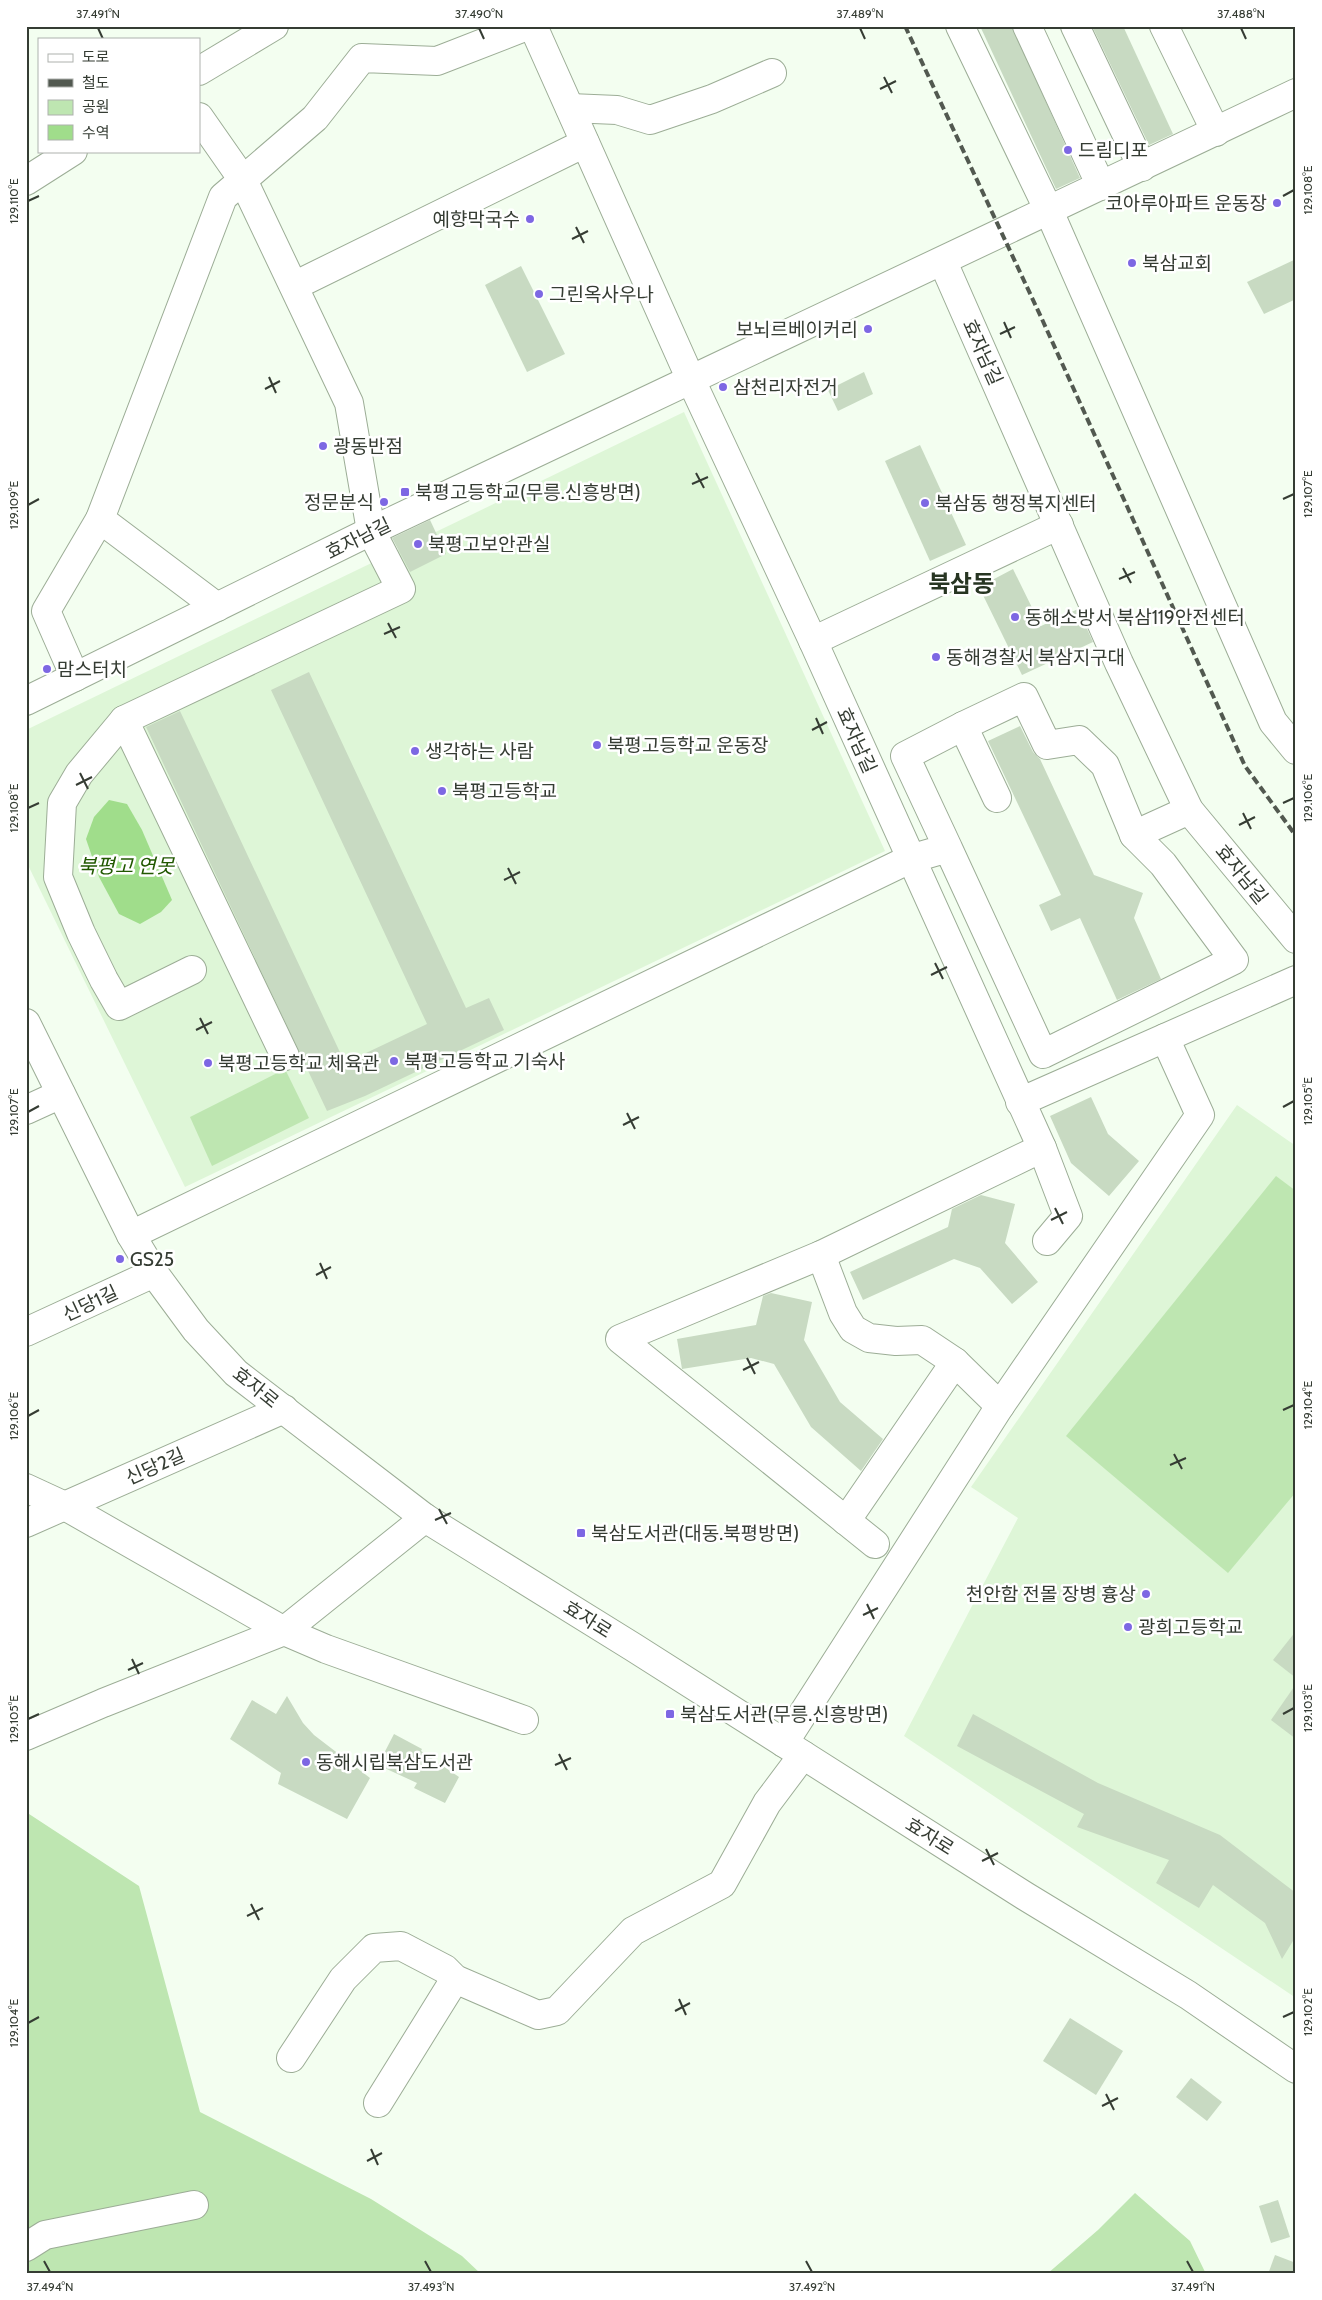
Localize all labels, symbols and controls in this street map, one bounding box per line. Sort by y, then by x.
text: 37.491°N [76,6,120,21]
text: 37.490°N [455,6,503,21]
text: 37.489°N [836,6,884,21]
text: 37.488°N [1217,6,1265,21]
legend [38,38,200,152]
text: 도로 [82,48,110,66]
text: 철도 [82,74,110,92]
text: 공원 [82,98,110,116]
text: 수역 [82,124,110,142]
place label: 드림디포 [1078,139,1148,162]
marker: 드림디포 [1062,144,1074,156]
text: 129.108°E [1300,165,1315,214]
text: 129.110°E [6,178,21,224]
place label: 코아루아파트 운동장 [1105,192,1267,215]
marker: 코아루아파트 운동장 [1271,197,1283,209]
place label: 예향막국수 [433,208,520,231]
marker: 예향막국수 [524,213,536,225]
place label: 북삼교회 [1142,252,1212,275]
marker: 북삼교회 [1126,257,1138,269]
place label: 그린옥사우나 [549,283,654,306]
marker: 그린옥사우나 [533,288,545,300]
street label: 효자남길 [958,316,1007,389]
place label: 보뇌르베이커리 [736,318,858,341]
marker: 보뇌르베이커리 [862,323,874,335]
place label: 삼천리자전거 [733,376,838,399]
marker: 삼천리자전거 [717,381,729,393]
place label: 광동반점 [333,435,403,458]
marker: 광동반점 [317,440,329,452]
text: 129.107°E [1300,470,1315,518]
text: 129.109°E [6,480,21,529]
place label: 북평고등학교(무릉.신흥방면) [415,481,641,504]
marker: 북평고등학교(무릉.신흥방면) [399,486,411,498]
place label: 정문분식 [304,491,374,514]
place label: 북삼동 행정복지센터 [935,492,1097,515]
marker: 정문분식 [378,496,390,508]
marker: 북삼동 행정복지센터 [919,497,931,509]
street label: 효자남길 [322,513,395,564]
place label: 북평고보안관실 [428,533,550,556]
marker: 북평고보안관실 [412,538,424,550]
district label: 북삼동 [928,569,994,598]
place label: 동해소방서 북삼119안전센터 [1025,606,1245,629]
marker: 동해소방서 북삼119안전센터 [1009,611,1021,623]
place label: 동해경찰서 북삼지구대 [946,646,1125,669]
marker: 동해경찰서 북삼지구대 [930,651,942,663]
place label: 맘스터치 [57,658,127,681]
marker: 맘스터치 [41,663,53,675]
street label: 효자남길 [832,704,881,777]
place label: 북평고등학교 운동장 [607,734,769,757]
marker: 북평고등학교 운동장 [591,739,603,751]
place label: 생각하는 사람 [425,740,534,763]
marker: 생각하는 사람 [409,745,421,757]
text: 129.106°E [1300,774,1315,822]
place label: 북평고등학교 [452,780,557,803]
text: 129.108°E [6,783,21,832]
marker: 북평고등학교 [436,785,448,797]
street label: 효자남길 [1211,840,1273,909]
water label: 북평고 연못 [78,854,176,878]
place label: 북평고등학교 기숙사 [404,1050,566,1073]
place label: 북평고등학교 체육관 [218,1052,380,1075]
marker: 북평고등학교 기숙사 [388,1055,400,1067]
marker: 북평고등학교 체육관 [202,1057,214,1069]
text: 129.105°E [1300,1077,1315,1125]
text: 129.107°E [6,1088,21,1136]
place label: GS25 [130,1248,174,1271]
marker: GS25 [114,1253,126,1265]
street label: 신당1길 [59,1281,122,1326]
street label: 효자로 [228,1362,283,1413]
text: 129.104°E [1300,1380,1315,1429]
text: 129.106°E [6,1392,21,1440]
street label: 신당2길 [122,1443,188,1490]
place label: 북삼도서관(대동.북평방면) [591,1522,799,1545]
marker: 북삼도서관(대동.북평방면) [575,1527,587,1539]
place label: 천안함 전몰 장병 흉상 [966,1583,1136,1606]
marker: 천안함 전몰 장병 흉상 [1140,1588,1152,1600]
street label: 효자로 [559,1596,616,1643]
place label: 광희고등학교 [1138,1616,1243,1639]
marker: 광희고등학교 [1122,1621,1134,1633]
text: 129.103°E [1300,1684,1315,1732]
text: 129.105°E [6,1695,21,1743]
place label: 북삼도서관(무릉.신흥방면) [680,1703,888,1726]
marker: 북삼도서관(무릉.신흥방면) [664,1708,676,1720]
place label: 동해시립북삼도서관 [316,1751,473,1774]
marker: 동해시립북삼도서관 [300,1756,312,1768]
street label: 효자로 [901,1813,958,1860]
text: 129.102°E [1300,1988,1315,2036]
text: 129.104°E [6,1998,21,2047]
text: 37.494°N [26,2279,74,2294]
text: 37.493°N [408,2279,454,2294]
text: 37.492°N [789,2279,835,2294]
text: 37.491°N [1171,2279,1215,2294]

